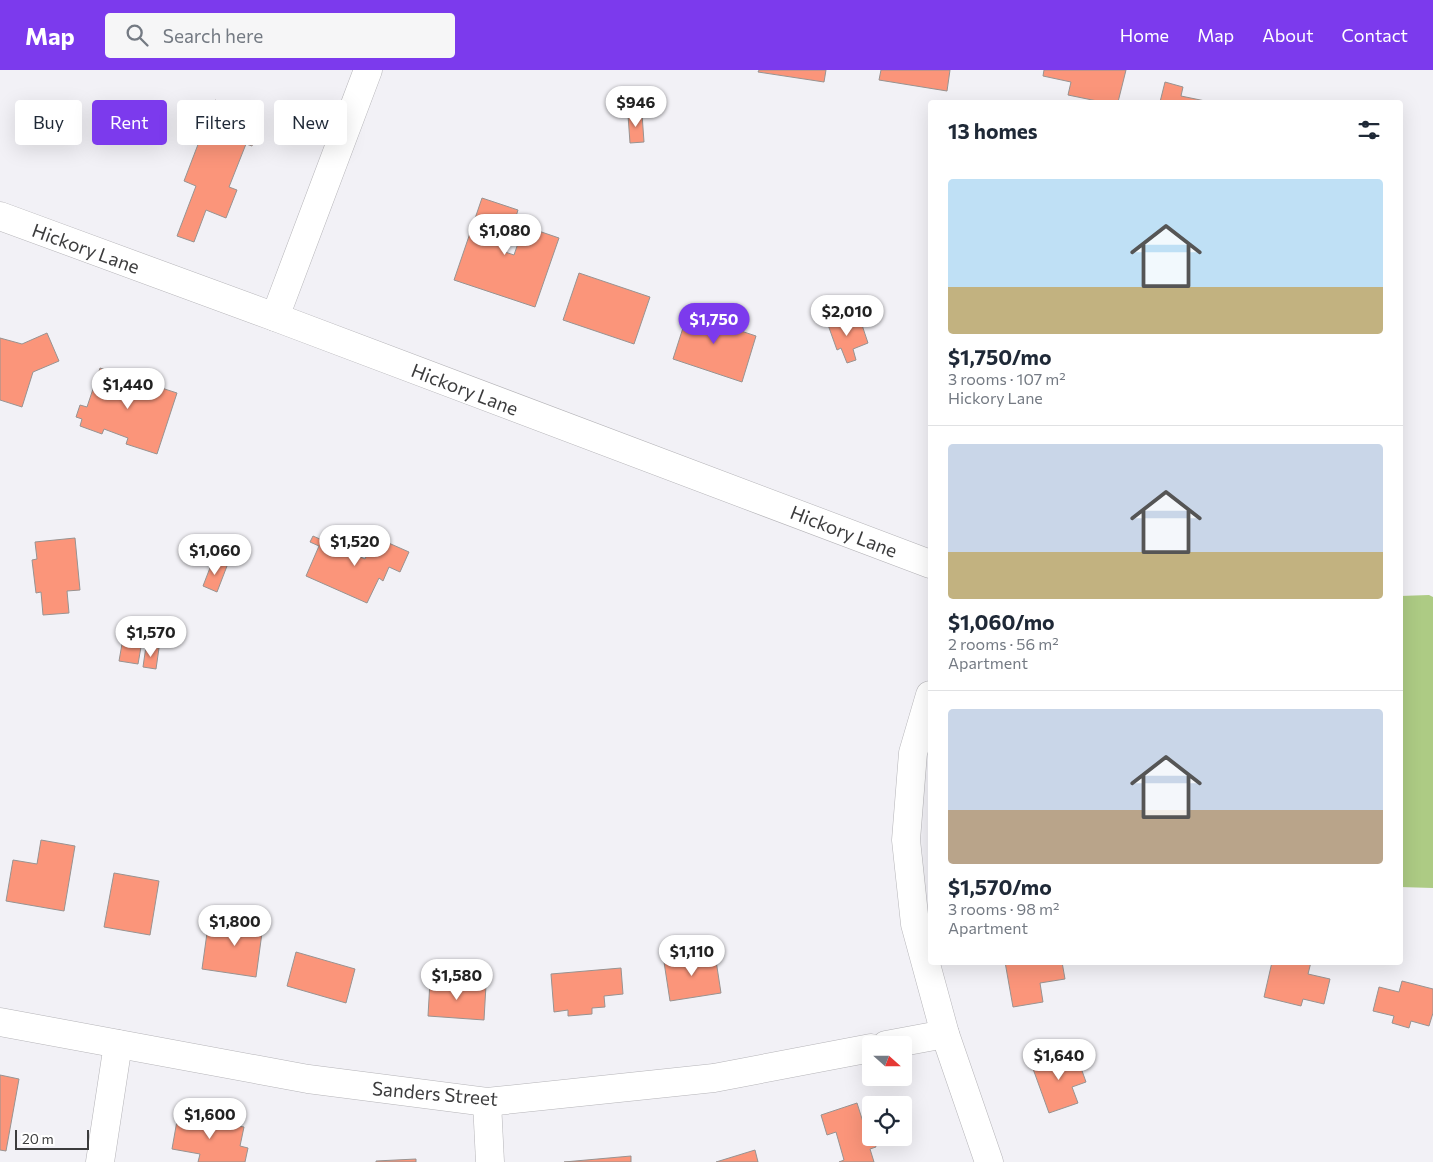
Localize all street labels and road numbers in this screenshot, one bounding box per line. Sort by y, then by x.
street label: Hickory Lane [29,218,143,278]
street label: Hickory Lane [408,358,522,420]
street label: Hickory Lane [787,500,901,562]
street label: Sanders Street [371,1076,499,1110]

